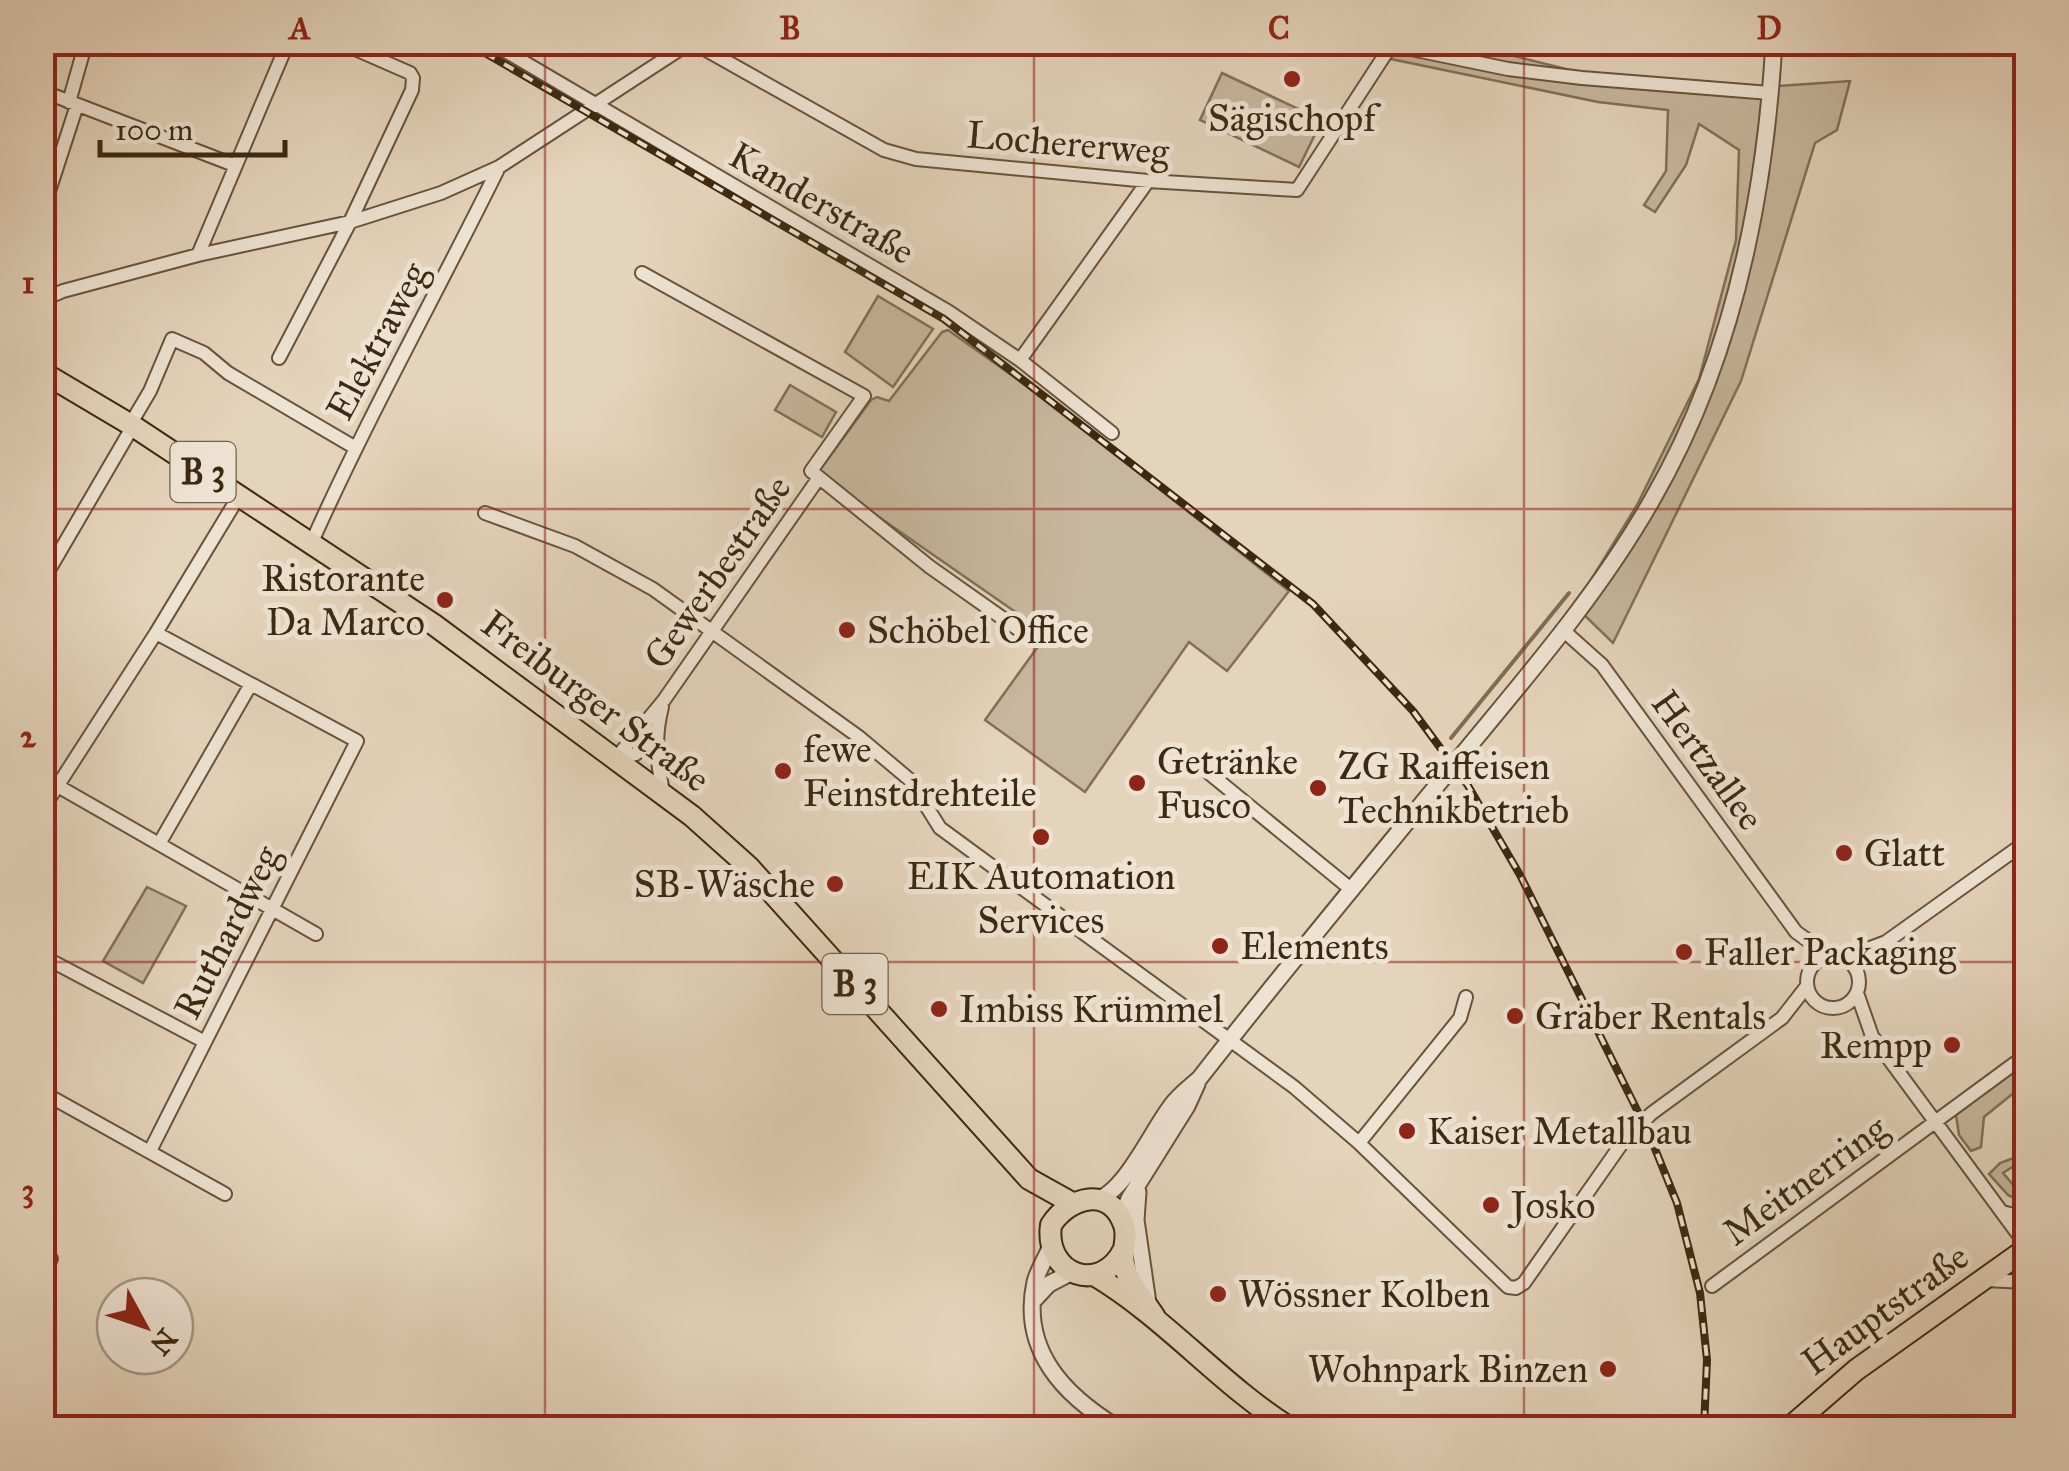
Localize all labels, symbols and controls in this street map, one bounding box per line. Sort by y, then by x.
text: A [287,9,311,48]
text: B [779,9,801,48]
text: C [1268,9,1290,48]
text: D [1756,9,1782,48]
marker: Sägischopf [1281,68,1303,90]
scale bar [100,95,285,157]
place label: Sägischopf [1208,95,1381,141]
street label: Lochererweg [965,111,1171,175]
text: 100 m [115,112,193,148]
street label: Kanderstraße [721,132,923,274]
street label: Elektraweg [316,254,438,428]
text: 1 [22,263,35,302]
road number: B 3 [170,442,236,502]
street label: Gewerbestraße [633,466,801,678]
place label: Ristorante Da Marco [261,555,425,645]
marker: Ristorante Da Marco [434,589,456,611]
street label: Freiburger Straße [473,600,719,802]
place label: Schöbel Office [867,607,1089,653]
marker: Schöbel Office [836,619,858,641]
street label: Hertzallee [1642,681,1774,839]
text: 2 [20,717,37,756]
place label: fewe Feinstdrehteile [803,726,1037,816]
place label: Getränke Fusco [1157,738,1298,828]
place label: ZG Raiffeisen Technikbetrieb [1338,743,1569,833]
marker: fewe Feinstdrehteile [772,760,794,782]
marker: Getränke Fusco [1126,772,1148,794]
marker: ZG Raiffeisen Technikbetrieb [1307,777,1329,799]
marker: EIK Automation Services [1030,826,1052,848]
place label: Glatt [1864,830,1945,876]
street label: Ruthardweg [164,837,290,1026]
marker: Glatt [1833,842,1855,864]
place label: EIK Automation Services [907,853,1175,943]
place label: SB-Wäsche [634,861,815,907]
marker: SB-Wäsche [824,873,846,895]
place label: Elements [1240,923,1389,969]
place label: Faller Packaging [1704,929,1956,975]
marker: Elements [1209,935,1231,957]
marker: Faller Packaging [1673,941,1695,963]
road number: B 3 [822,954,888,1014]
place label: Imbiss Krümmel [959,986,1224,1032]
place label: Gräber Rentals [1535,993,1766,1039]
marker: Imbiss Krümmel [928,998,950,1020]
marker: Gräber Rentals [1504,1005,1526,1027]
place label: Rempp [1820,1022,1932,1068]
marker: Rempp [1941,1034,1963,1056]
street label: Meitnerring [1714,1105,1896,1255]
place label: Kaiser Metallbau [1427,1108,1692,1154]
marker: Kaiser Metallbau [1396,1120,1418,1142]
text: 3 [22,1171,34,1210]
place label: Josko [1507,1182,1595,1229]
marker: Josko [1480,1194,1502,1216]
street label: Hauptstraße [1793,1233,1977,1385]
place label: Wössner Kolben [1238,1271,1490,1317]
north arrow [95,1276,195,1376]
marker: Wössner Kolben [1207,1283,1229,1305]
text: N [143,1321,185,1362]
place label: Wohnpark Binzen [1308,1346,1588,1392]
marker: Wohnpark Binzen [1597,1358,1619,1380]

